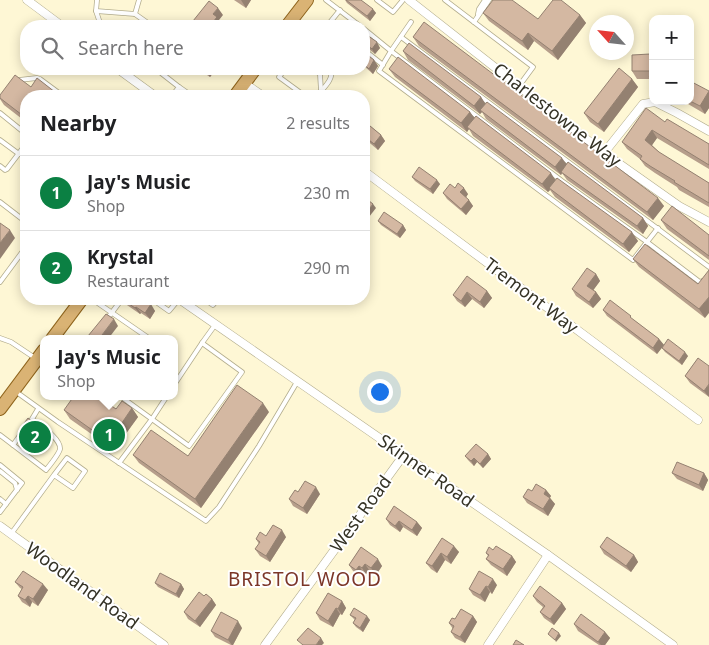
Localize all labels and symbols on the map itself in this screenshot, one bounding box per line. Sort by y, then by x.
north arrow [589,15,634,60]
street label: Charlestowne Way [489,57,627,172]
street label: Tremont Way [480,252,584,339]
your location [367,379,393,405]
pin: 1 [93,416,125,454]
pin: 2 [19,418,51,456]
street label: Skinner Road [374,428,479,512]
street label: West Road [324,470,396,557]
street label: Woodland Road [21,536,144,634]
district label: BRISTOL WOOD [228,566,382,592]

